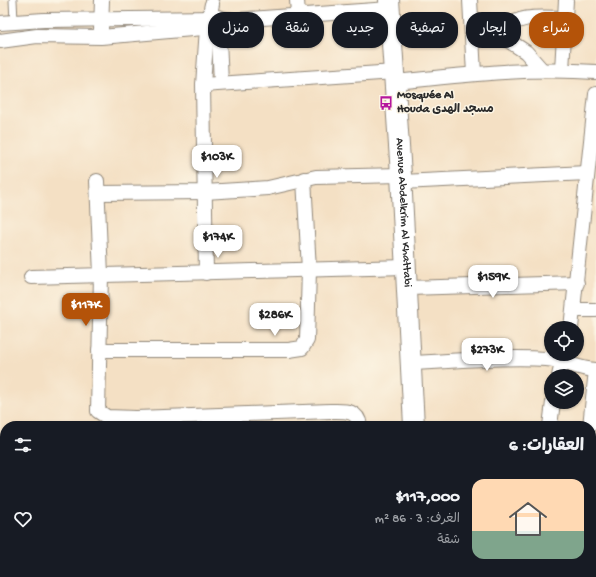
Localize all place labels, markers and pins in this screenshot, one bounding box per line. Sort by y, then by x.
place label: Mosquée Al Houda مسجد الهدى [397,89,494,117]
bus stop icon: Mosquée Al Houda مسجد الهدى [378,95,394,111]
pin: $103K [189,145,245,179]
pin: $174K [190,225,246,259]
pin: $159K [465,265,521,299]
pin: $117K [58,293,114,327]
pin: $286K [247,303,303,337]
pin: $273K [459,338,515,372]

